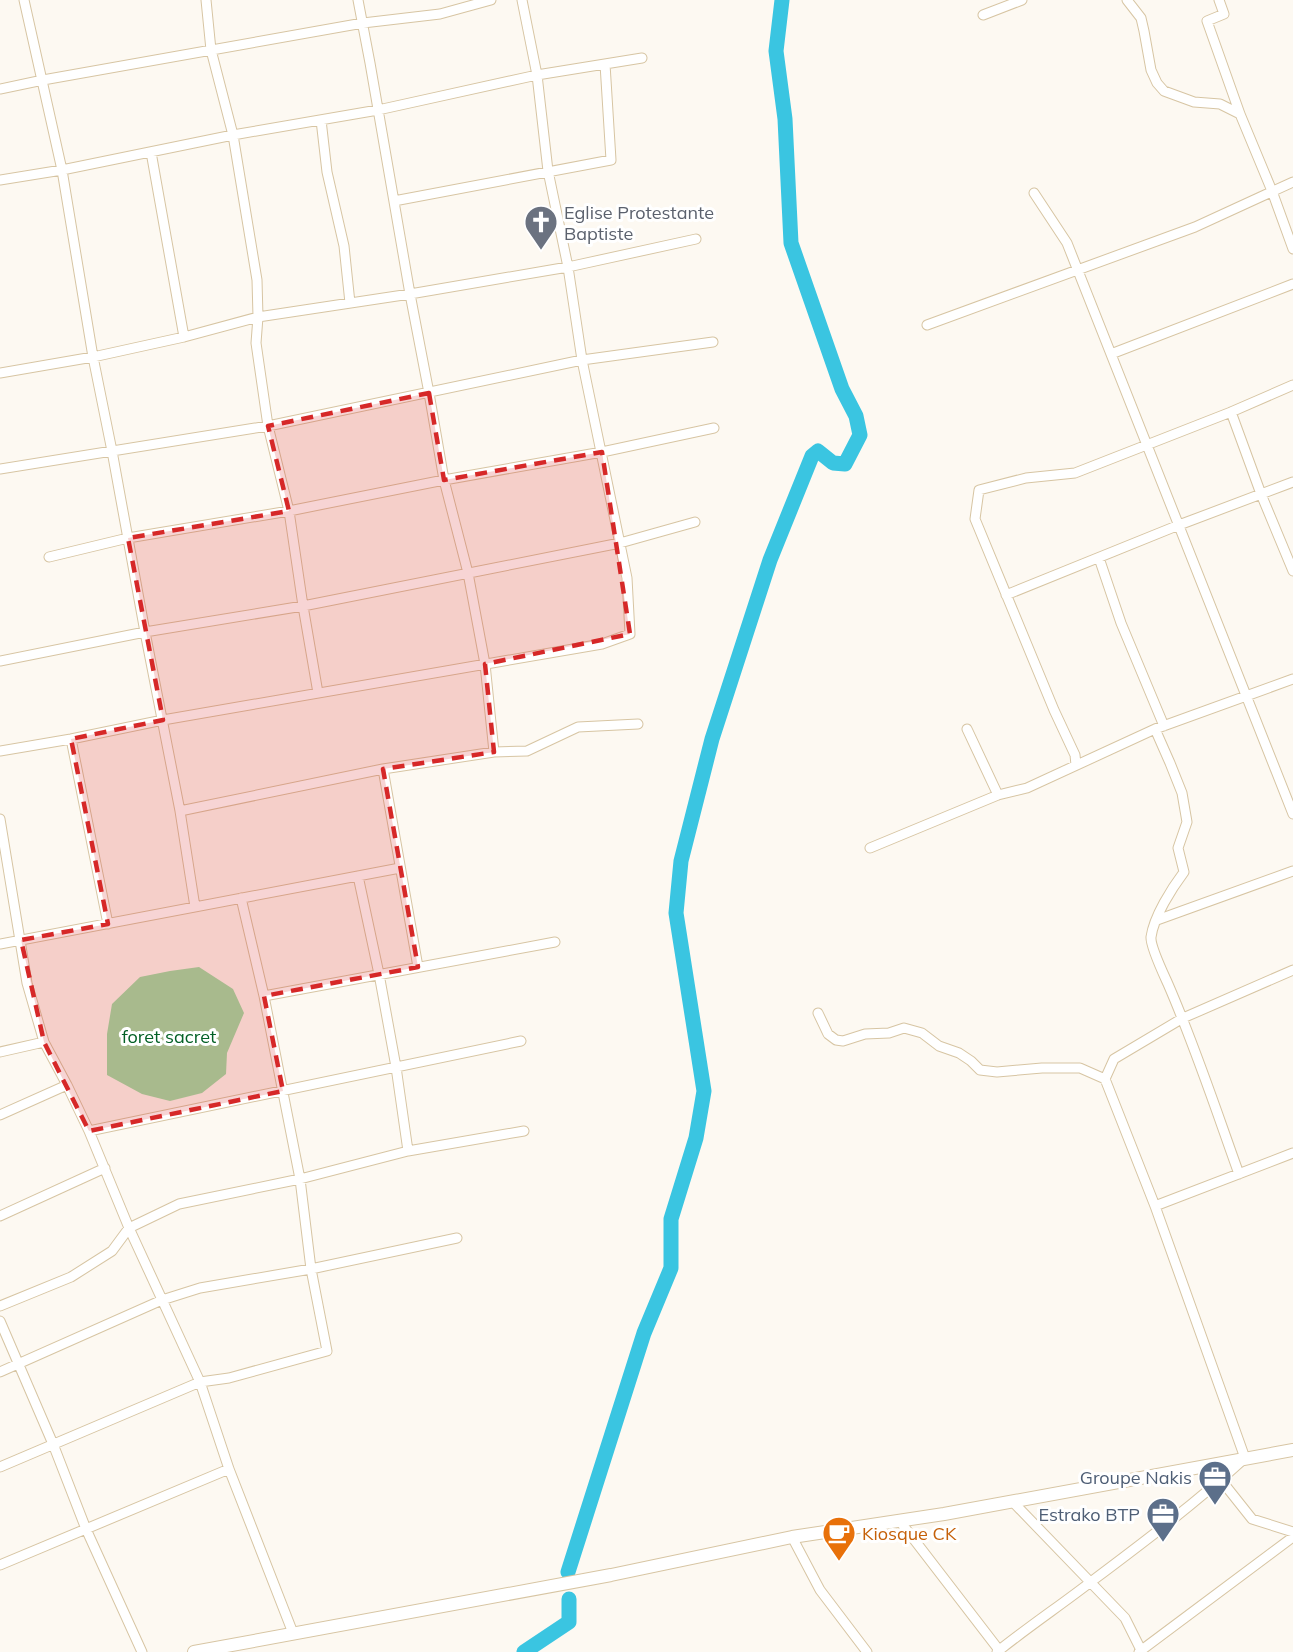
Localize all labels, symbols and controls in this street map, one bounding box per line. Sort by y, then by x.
place label: Eglise Protestante Baptiste [564,201,714,245]
church icon: Eglise Protestante Baptiste [523,204,559,251]
park label: foret sacret [122,1025,216,1048]
office icon: Groupe Nakis [1197,1459,1233,1506]
place label: Groupe Nakis [1080,1466,1192,1489]
office icon: Estrako BTP [1145,1496,1181,1543]
place label: Estrako BTP [1039,1503,1140,1526]
cafe icon: Kiosque CK [821,1515,857,1562]
place label: Kiosque CK [862,1522,957,1545]

